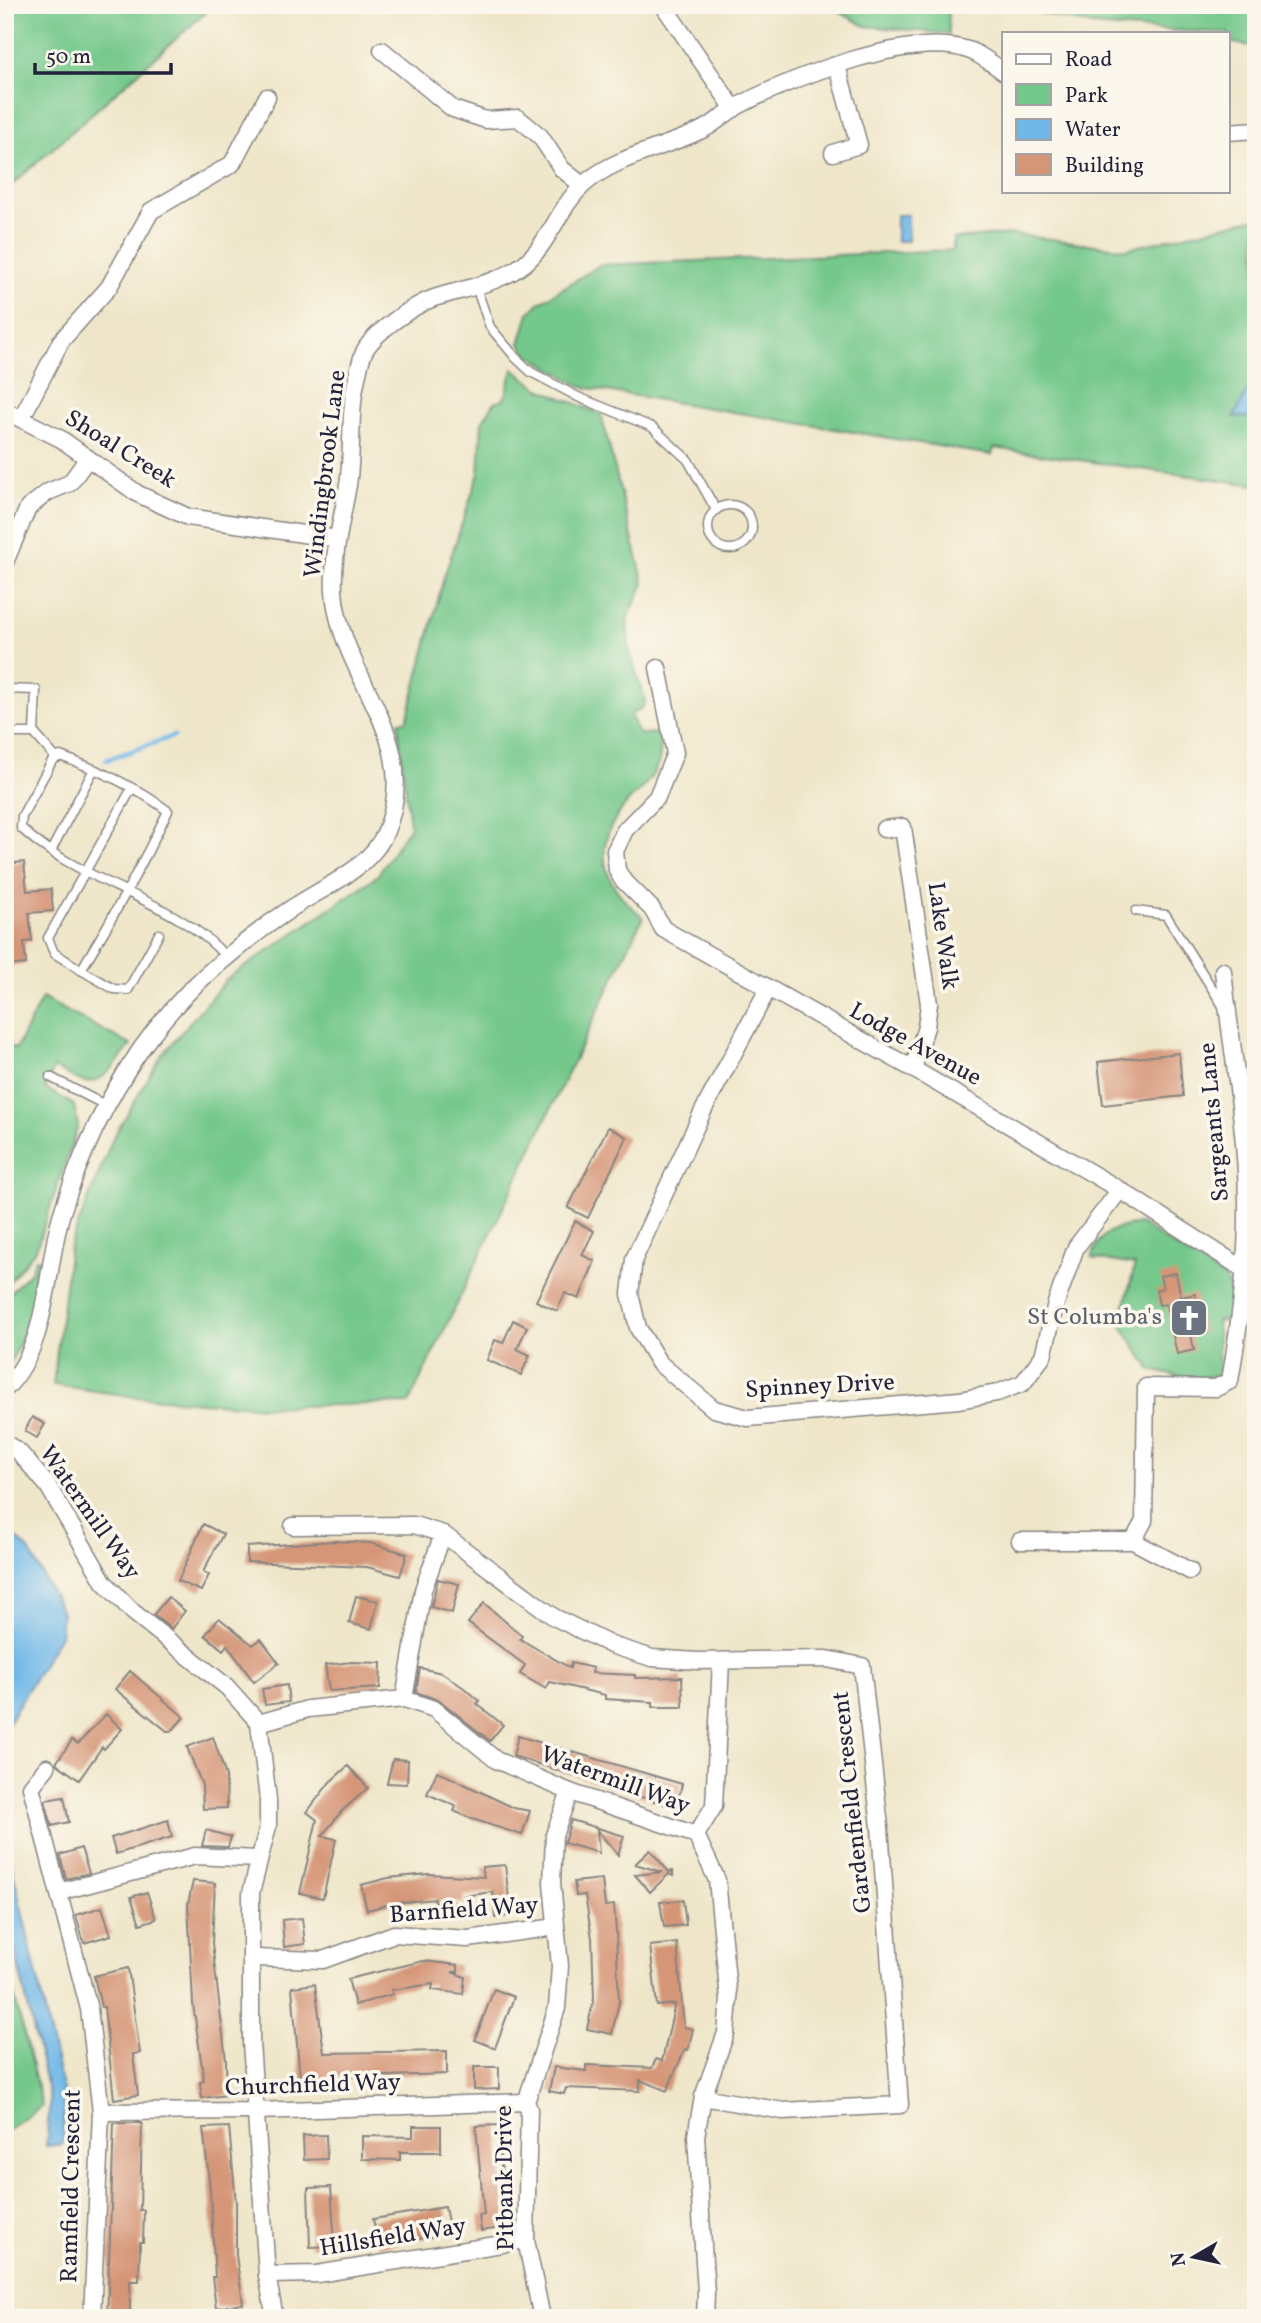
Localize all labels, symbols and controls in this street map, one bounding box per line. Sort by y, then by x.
scale bar [35,32,172,76]
legend [1002,32,1230,192]
text: 50 m [46,43,91,72]
text: Road [1065,46,1112,75]
text: Park [1065,82,1108,111]
text: Water [1065,116,1121,145]
text: Building [1065,152,1144,181]
street label: Windingbrook Lane [296,368,356,580]
street label: Shoal Creek [58,402,182,498]
street label: Lake Walk [918,880,966,992]
street label: Lodge Avenue [843,995,987,1095]
street label: Sargeants Lane [1191,1041,1239,1203]
church icon: St Columba's [1168,1297,1210,1339]
place label: St Columba's [1027,1301,1162,1335]
street label: Spinney Drive [744,1366,896,1408]
street label: Watermill Way [30,1439,148,1587]
street label: Gardenfield Crescent [824,1689,882,1915]
street label: Watermill Way [535,1738,695,1824]
street label: Barnfield Way [388,1889,540,1933]
street label: Churchfield Way [225,2066,401,2106]
street label: Ramfield Crescent [53,2089,91,2283]
street label: Pitbank Drive [488,2105,524,2251]
street label: Hillsfield Way [317,2210,469,2266]
north arrow [1160,2222,1230,2292]
text: N [1165,2250,1193,2268]

